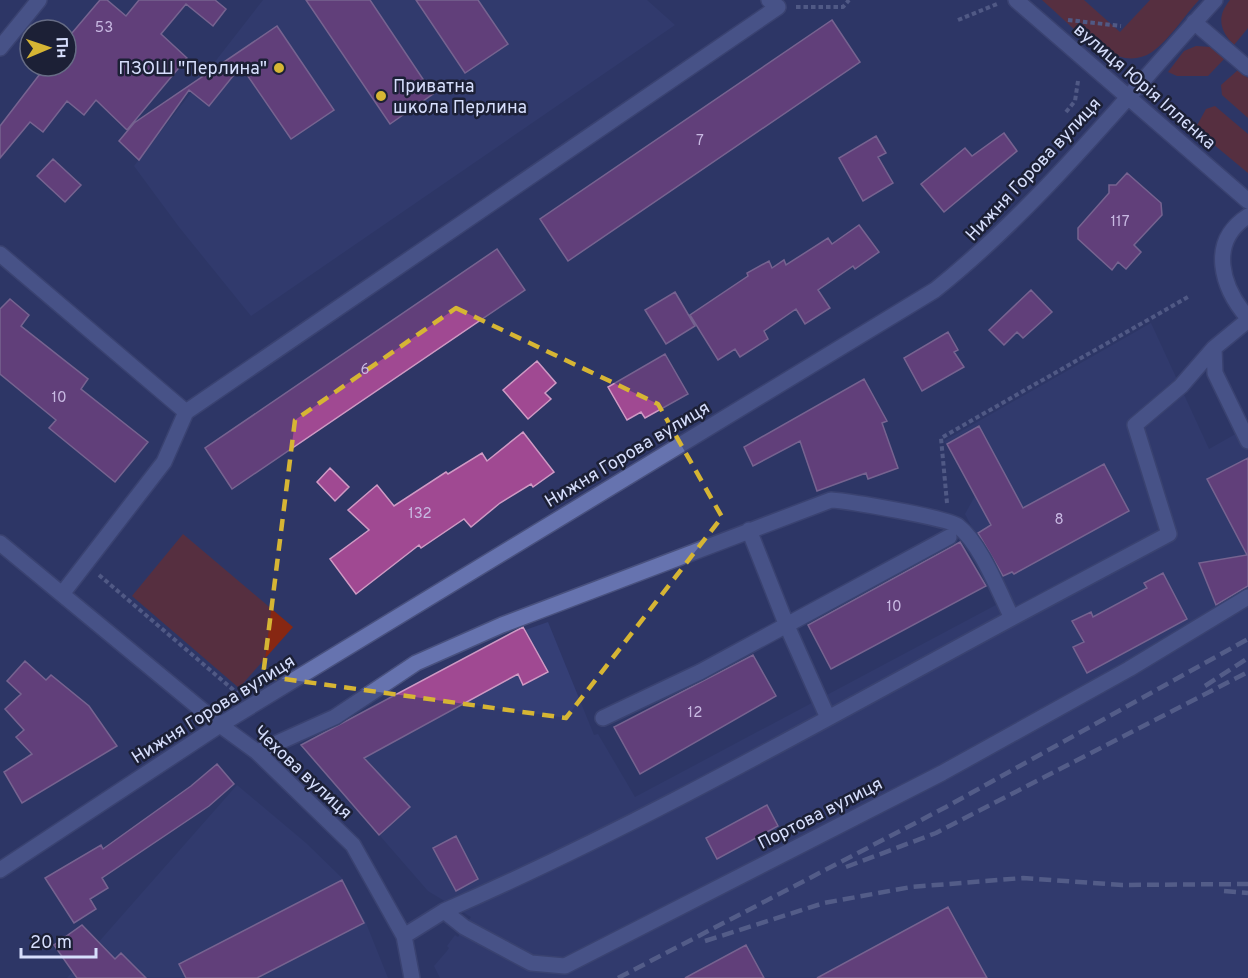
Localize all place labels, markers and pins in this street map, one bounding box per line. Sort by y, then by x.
place label: ПЗОШ "Перлина" [118,58,267,81]
marker: ПЗОШ "Перлина" [272,61,286,75]
place label: Приватна школа Перлина [393,76,527,120]
marker: Приватна школа Перлина [374,89,388,103]

